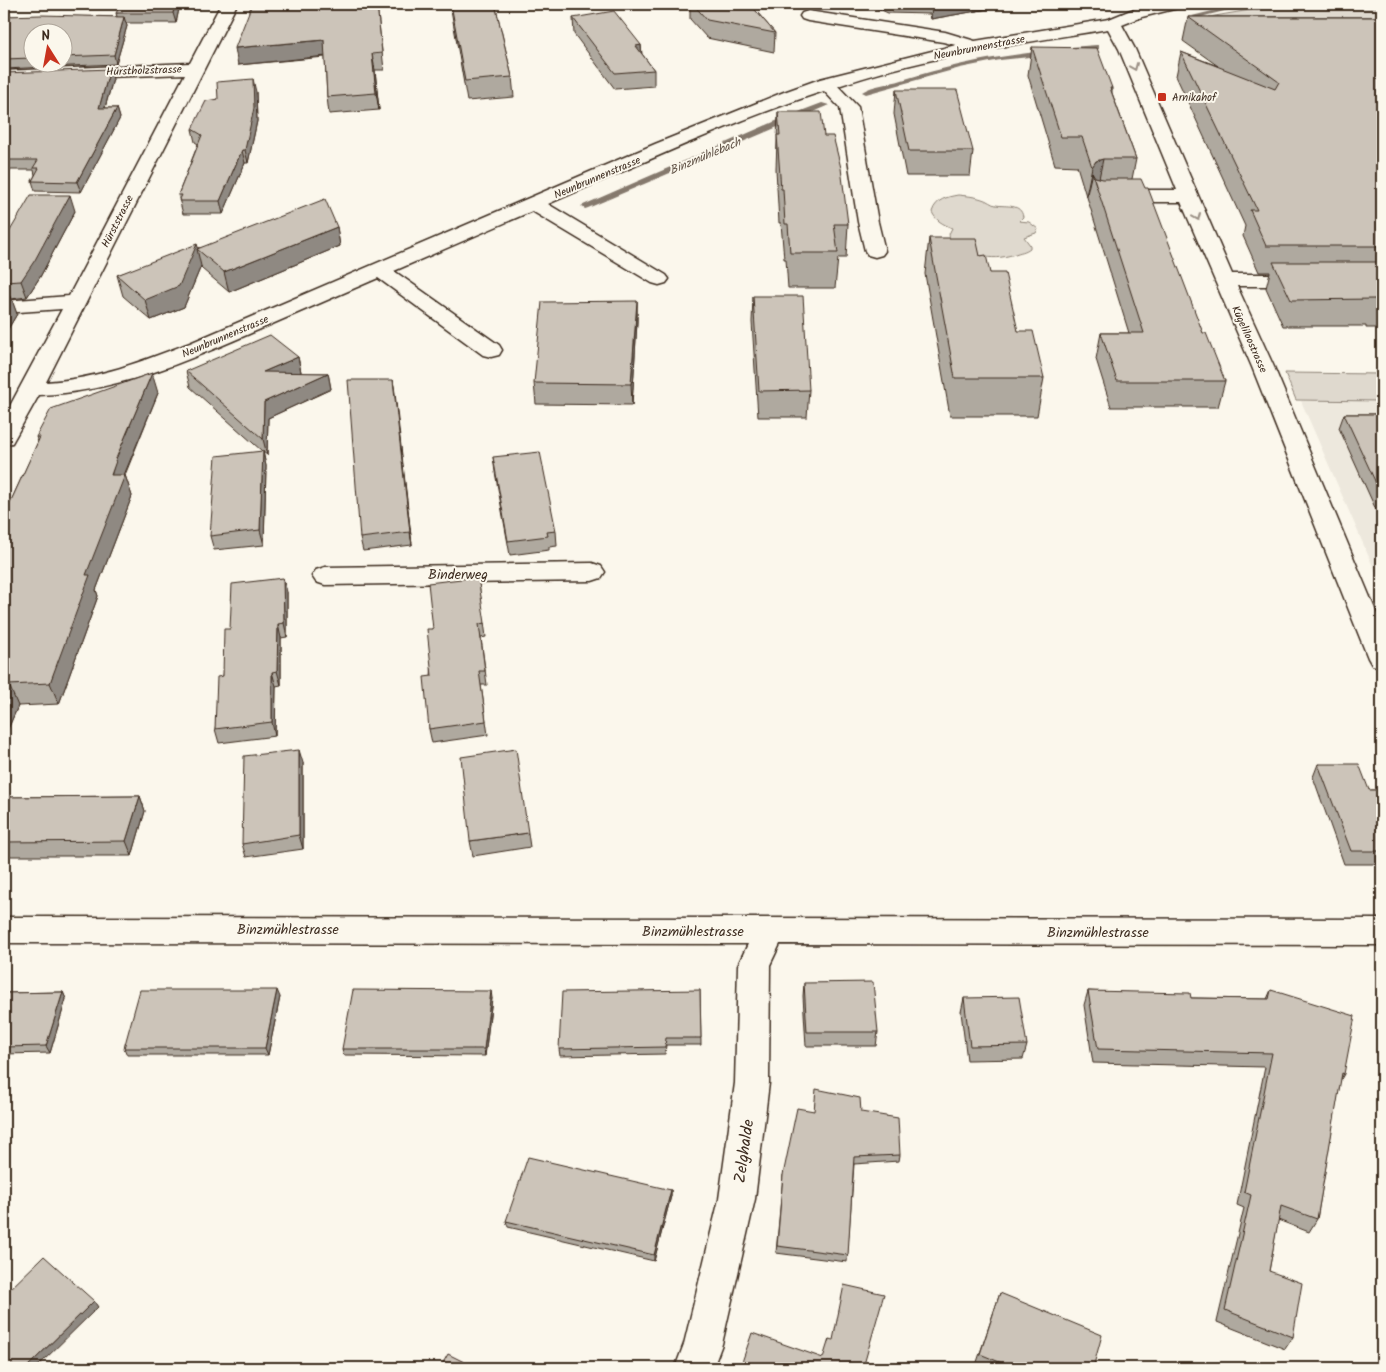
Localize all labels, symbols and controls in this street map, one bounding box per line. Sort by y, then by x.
north arrow [22,22,72,72]
text: N [39,25,52,48]
street label: Neunbrunnenstrasse [932,30,1027,66]
street label: Hürstholzstrasse [106,61,182,81]
one-way arrow [1128,62,1139,71]
place label: Arnikahof [1172,89,1218,107]
marker: Arnikahof [1156,91,1168,103]
water label: Binzmühlebach [667,132,745,180]
street label: Neunbrunnenstrasse [551,151,644,204]
street label: Hürststrasse [97,192,139,251]
one-way arrow [1191,212,1202,221]
street label: Kügeliloostrasse [1226,303,1272,376]
street label: Neunbrunnenstrasse [179,310,272,363]
street label: Binderweg [428,564,488,586]
street label: Binzmühlestrasse [237,919,340,941]
street label: Binzmühlestrasse [642,921,745,943]
street label: Binzmühlestrasse [1047,922,1150,944]
street label: Zelghalde [728,1118,761,1185]

